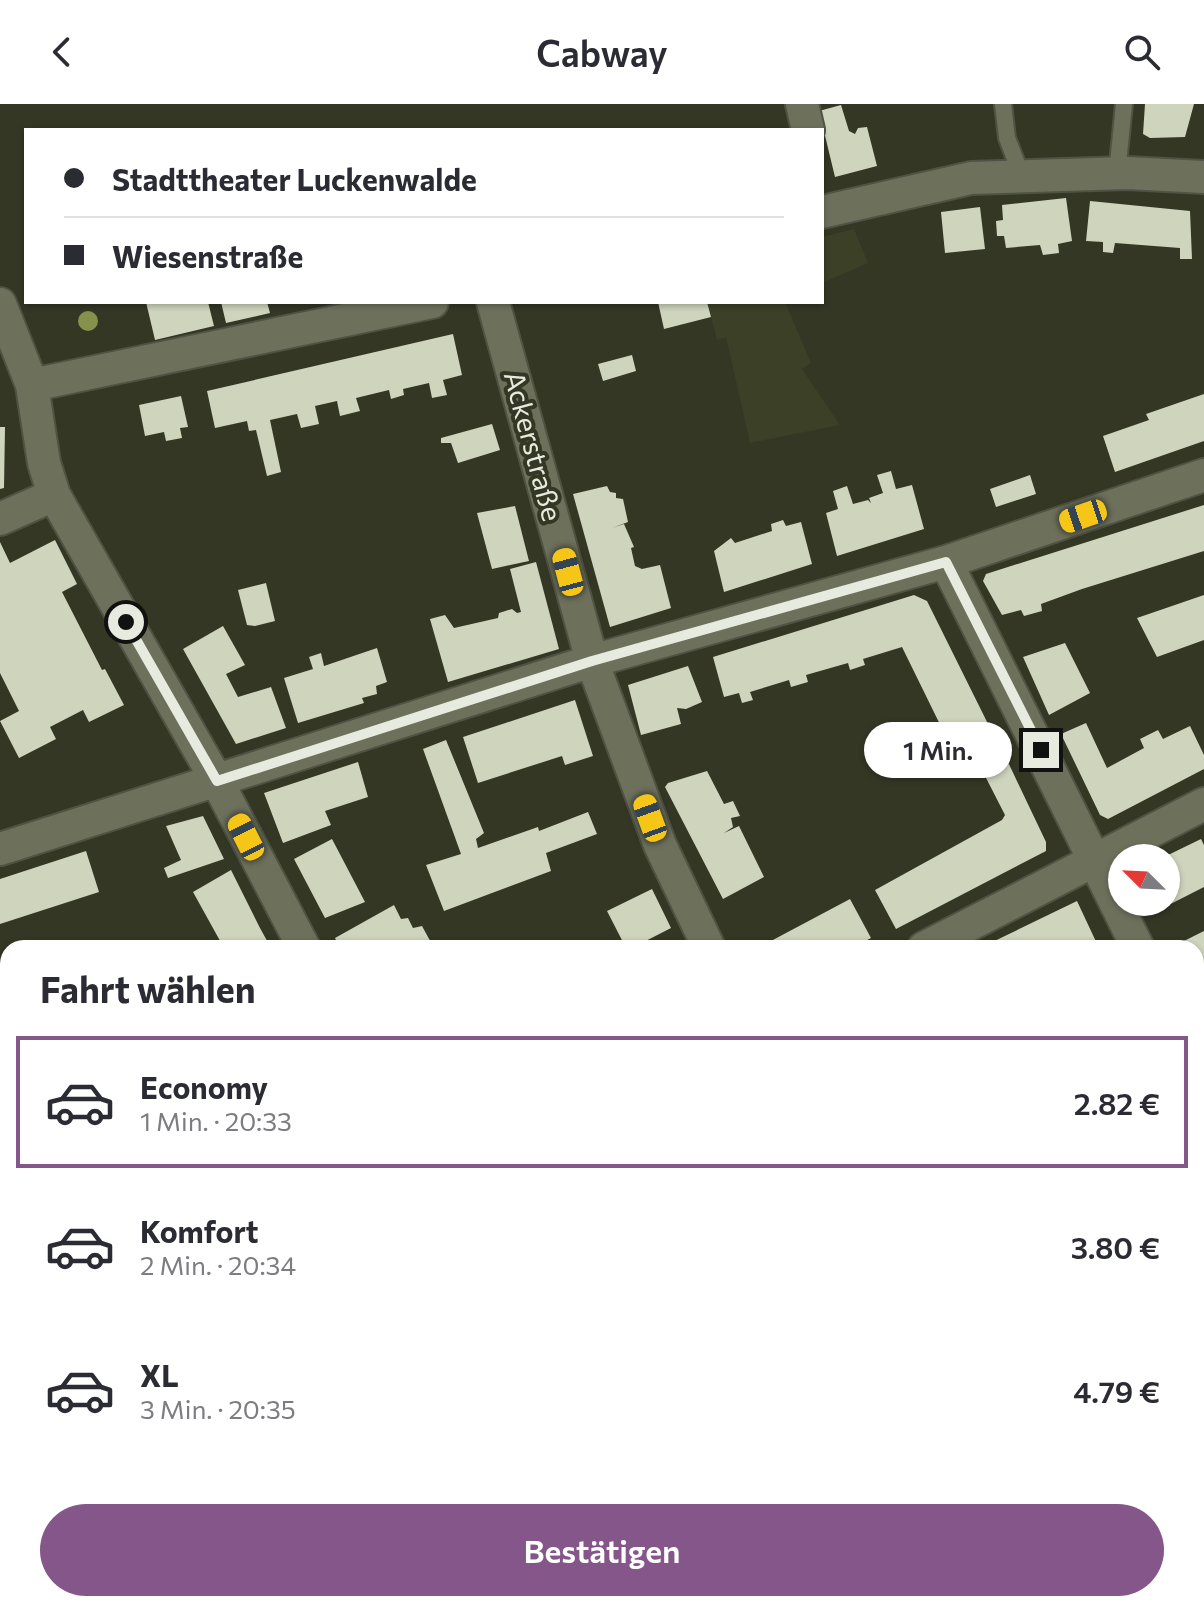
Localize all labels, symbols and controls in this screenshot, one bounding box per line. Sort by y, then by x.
icon: back [40,30,84,74]
text: Cabway [536,30,668,74]
icon: search [1120,30,1164,74]
text: Stadttheater Luckenwalde [112,160,477,197]
text: Wiesenstraße [112,237,303,274]
street label: Ackerstraße [498,367,570,525]
car [1056,497,1110,535]
car [550,546,586,598]
route start [108,604,144,640]
callout: 1 Min. [865,722,1013,778]
route end [1023,732,1059,768]
text: 1 Min. [903,734,973,765]
car [631,791,669,845]
car [224,810,268,864]
north arrow [1108,844,1180,916]
map controls [1108,844,1180,916]
text: Fahrt wählen [40,966,256,1010]
icon: car [44,1066,116,1138]
text: Economy [140,1068,268,1105]
text: 2.82 € [1074,1084,1160,1121]
text: 1 Min. · 20:33 [140,1105,292,1136]
icon: car [44,1210,116,1282]
text: Komfort [140,1212,259,1249]
text: 3.80 € [1071,1228,1160,1265]
text: 2 Min. · 20:34 [140,1249,296,1280]
icon: car [44,1354,116,1426]
text: XL [140,1356,179,1393]
text: 4.79 € [1073,1372,1160,1409]
text: 3 Min. · 20:35 [140,1393,296,1424]
button: Bestätigen [40,1504,1164,1596]

